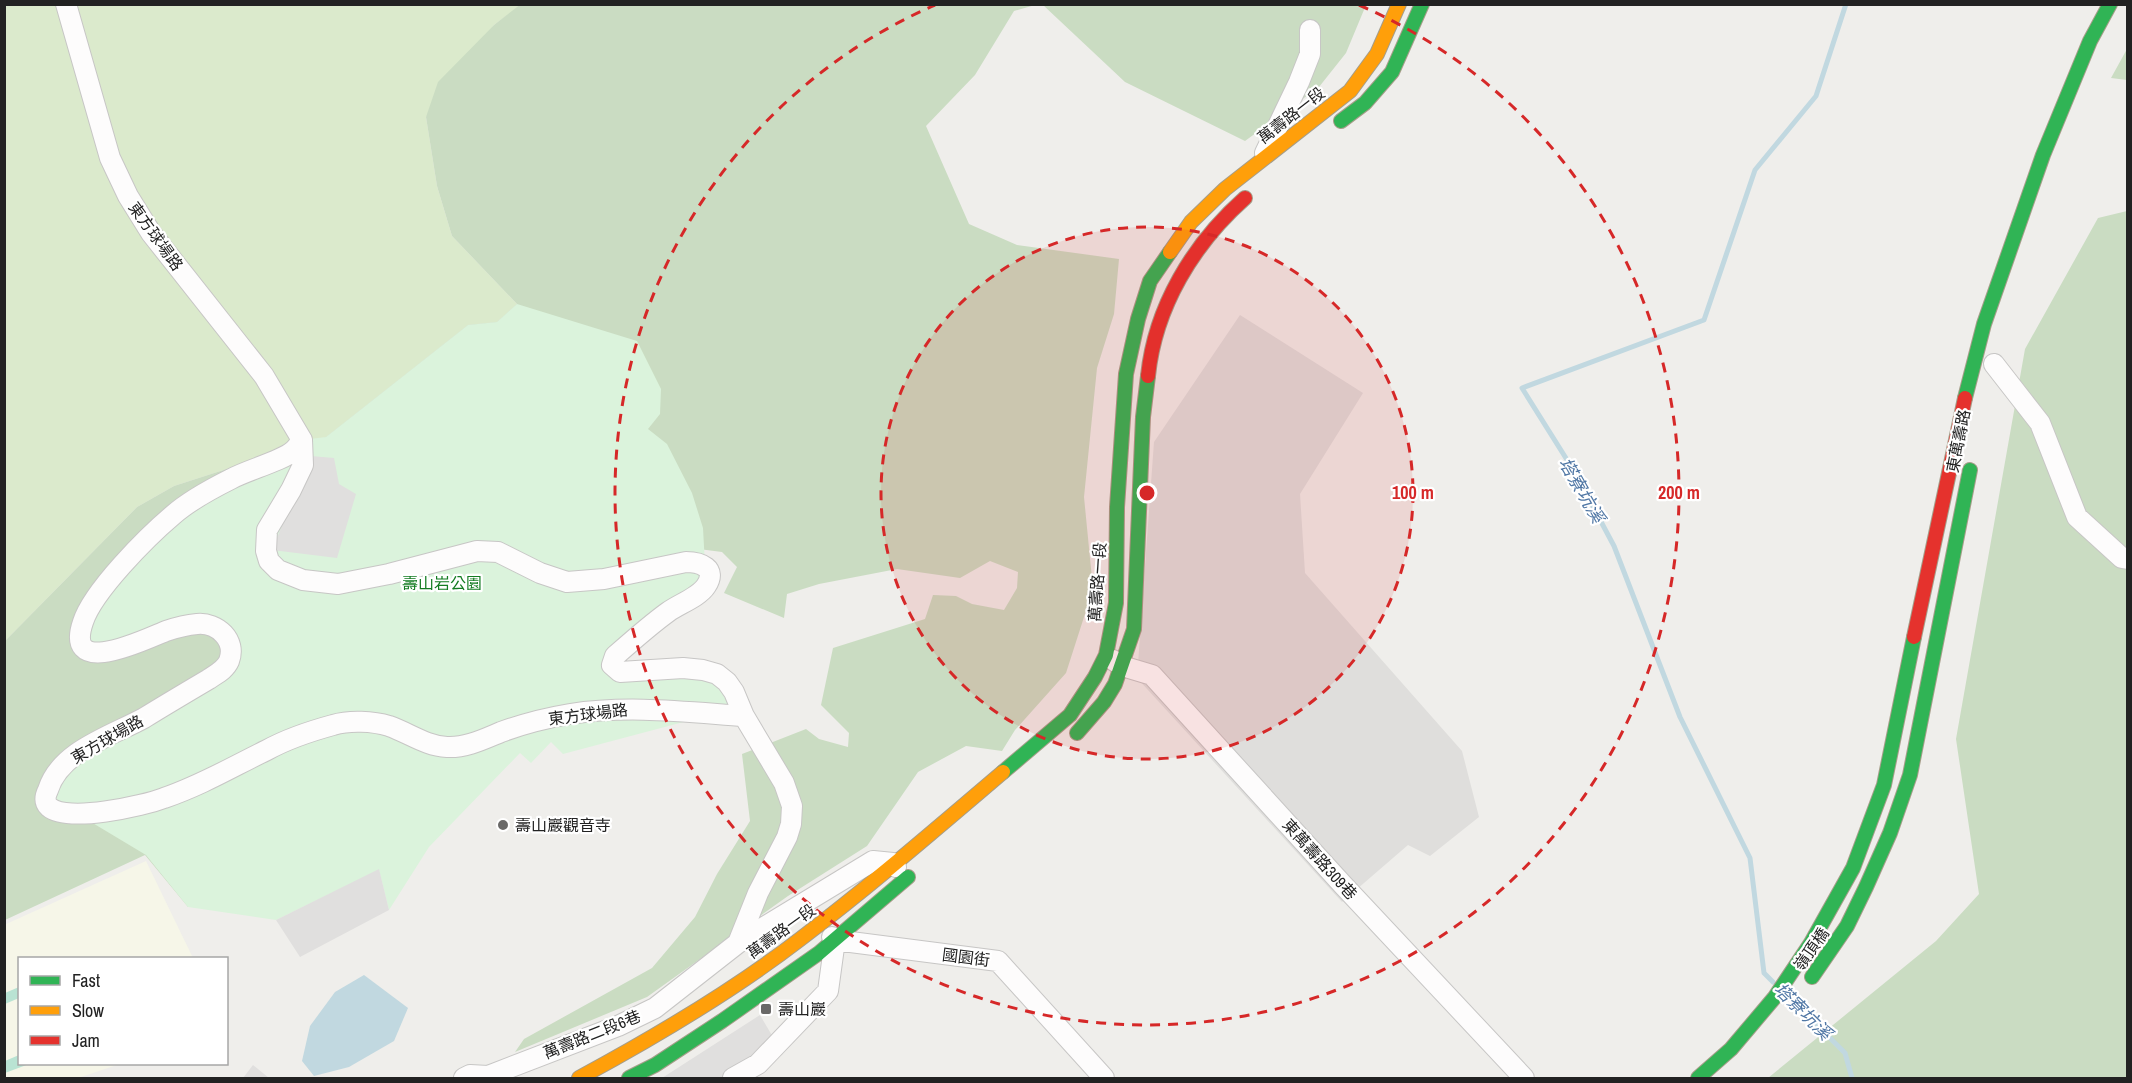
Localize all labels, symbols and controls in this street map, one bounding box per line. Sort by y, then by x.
street label: 萬壽路一段 [1253,82,1329,148]
street label: 東方球場路 [124,197,188,275]
street label: 東萬壽路 [1941,407,1975,475]
water label: 塔寮坑溪 [1553,453,1612,530]
text: 100 m [1392,480,1434,505]
text: 200 m [1658,480,1700,505]
centre of rings [1137,483,1157,503]
street label: 萬壽路一段 [1083,541,1111,623]
park label: 壽山岩公園 [402,572,482,594]
street label: 東方球場路 [547,698,629,730]
street label: 東方球場路 [67,709,147,769]
place label: 壽山巖觀音寺 [515,814,611,836]
street label: 東萬壽路309巷 [1278,814,1362,904]
marker: 壽山巖觀音寺 [496,818,510,832]
street label: 萬壽路一段 [742,899,820,963]
street label: 嶺頂橋 [1788,923,1834,975]
street label: 國園街 [941,943,991,971]
legend [18,957,228,1065]
text: Fast [72,968,100,993]
water label: 塔寮坑溪 [1769,977,1839,1047]
text: Slow [72,998,104,1023]
place label: 壽山巖 [778,998,826,1020]
marker: 壽山巖 [759,1002,773,1016]
street label: 萬壽路二段6巷 [540,1004,644,1064]
text: Jam [72,1028,100,1053]

